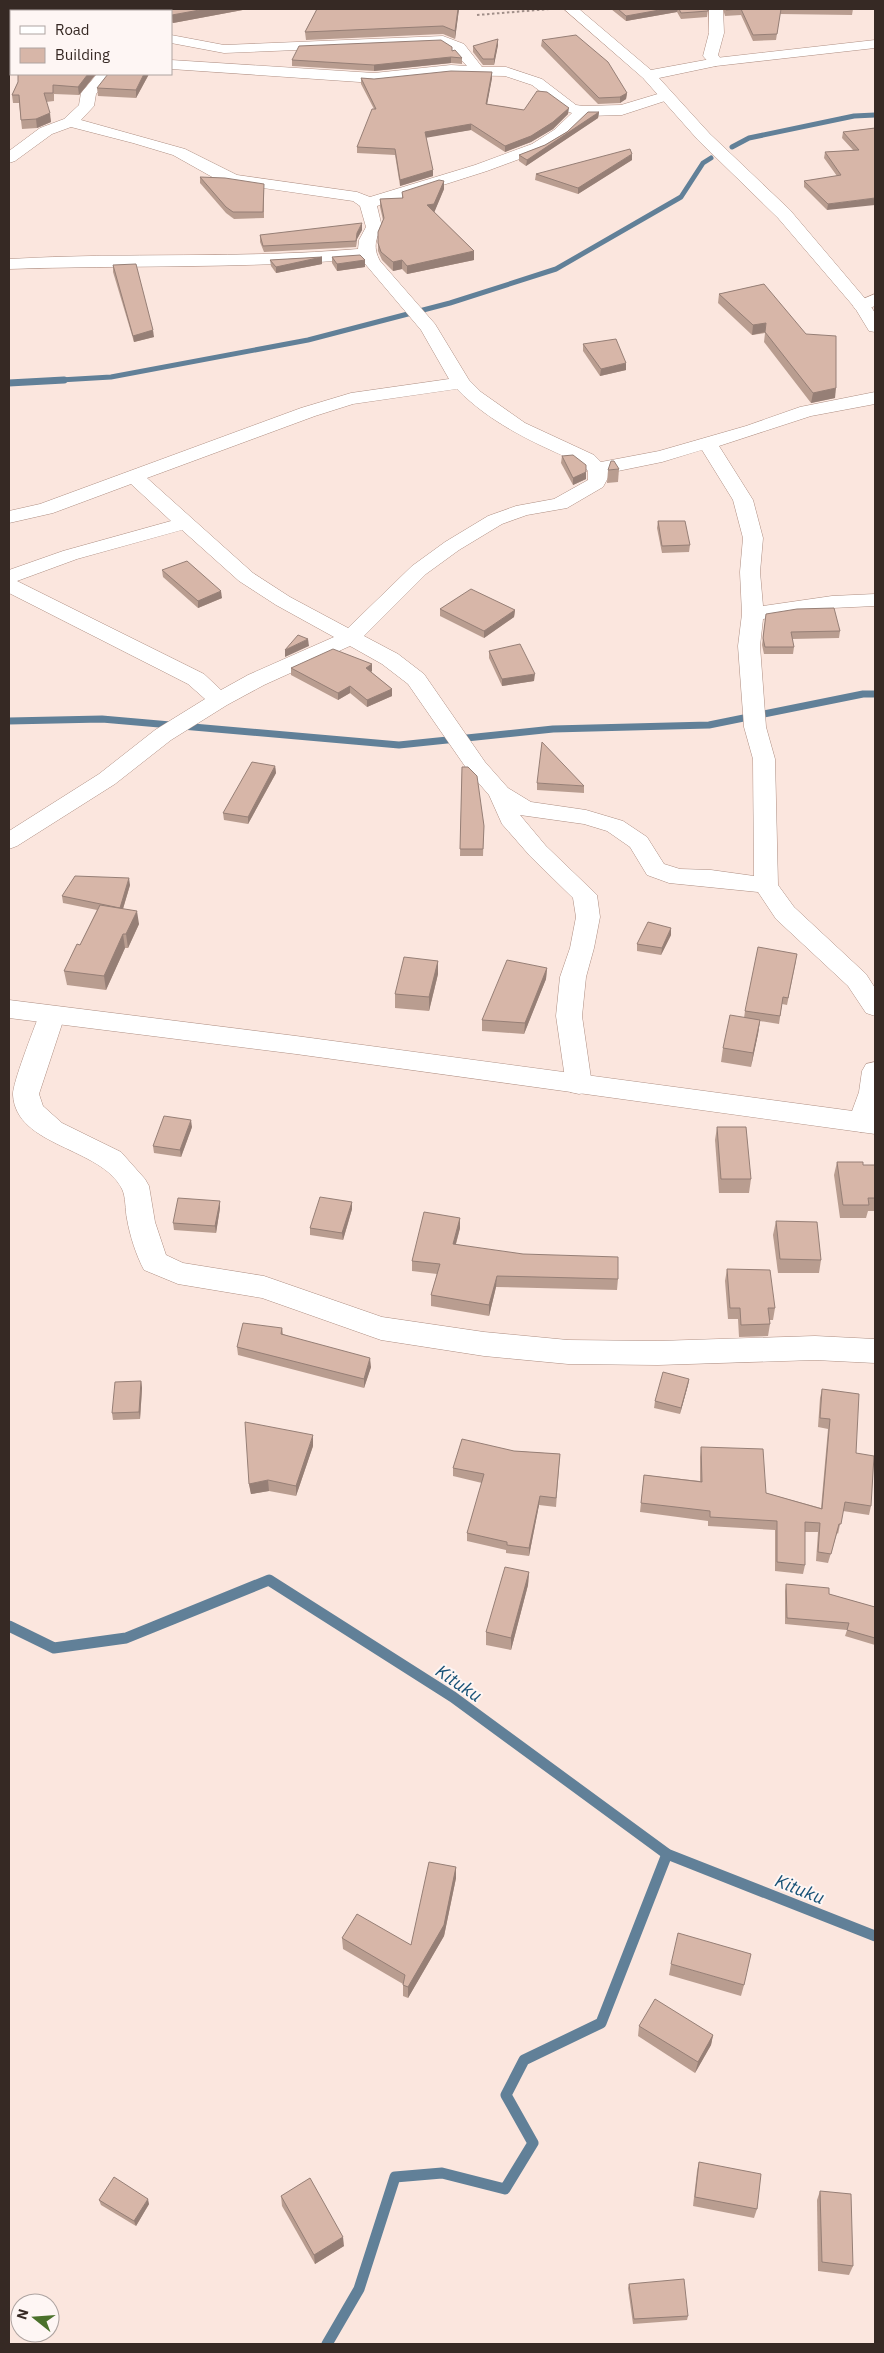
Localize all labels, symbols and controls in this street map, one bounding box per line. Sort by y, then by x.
legend [10,10,172,75]
text: Road [55,20,90,39]
text: Building [55,45,110,64]
water label: Kituku [431,1659,487,1707]
water label: Kituku [772,1869,828,1909]
north arrow [10,2293,60,2343]
text: N [12,2307,33,2322]

